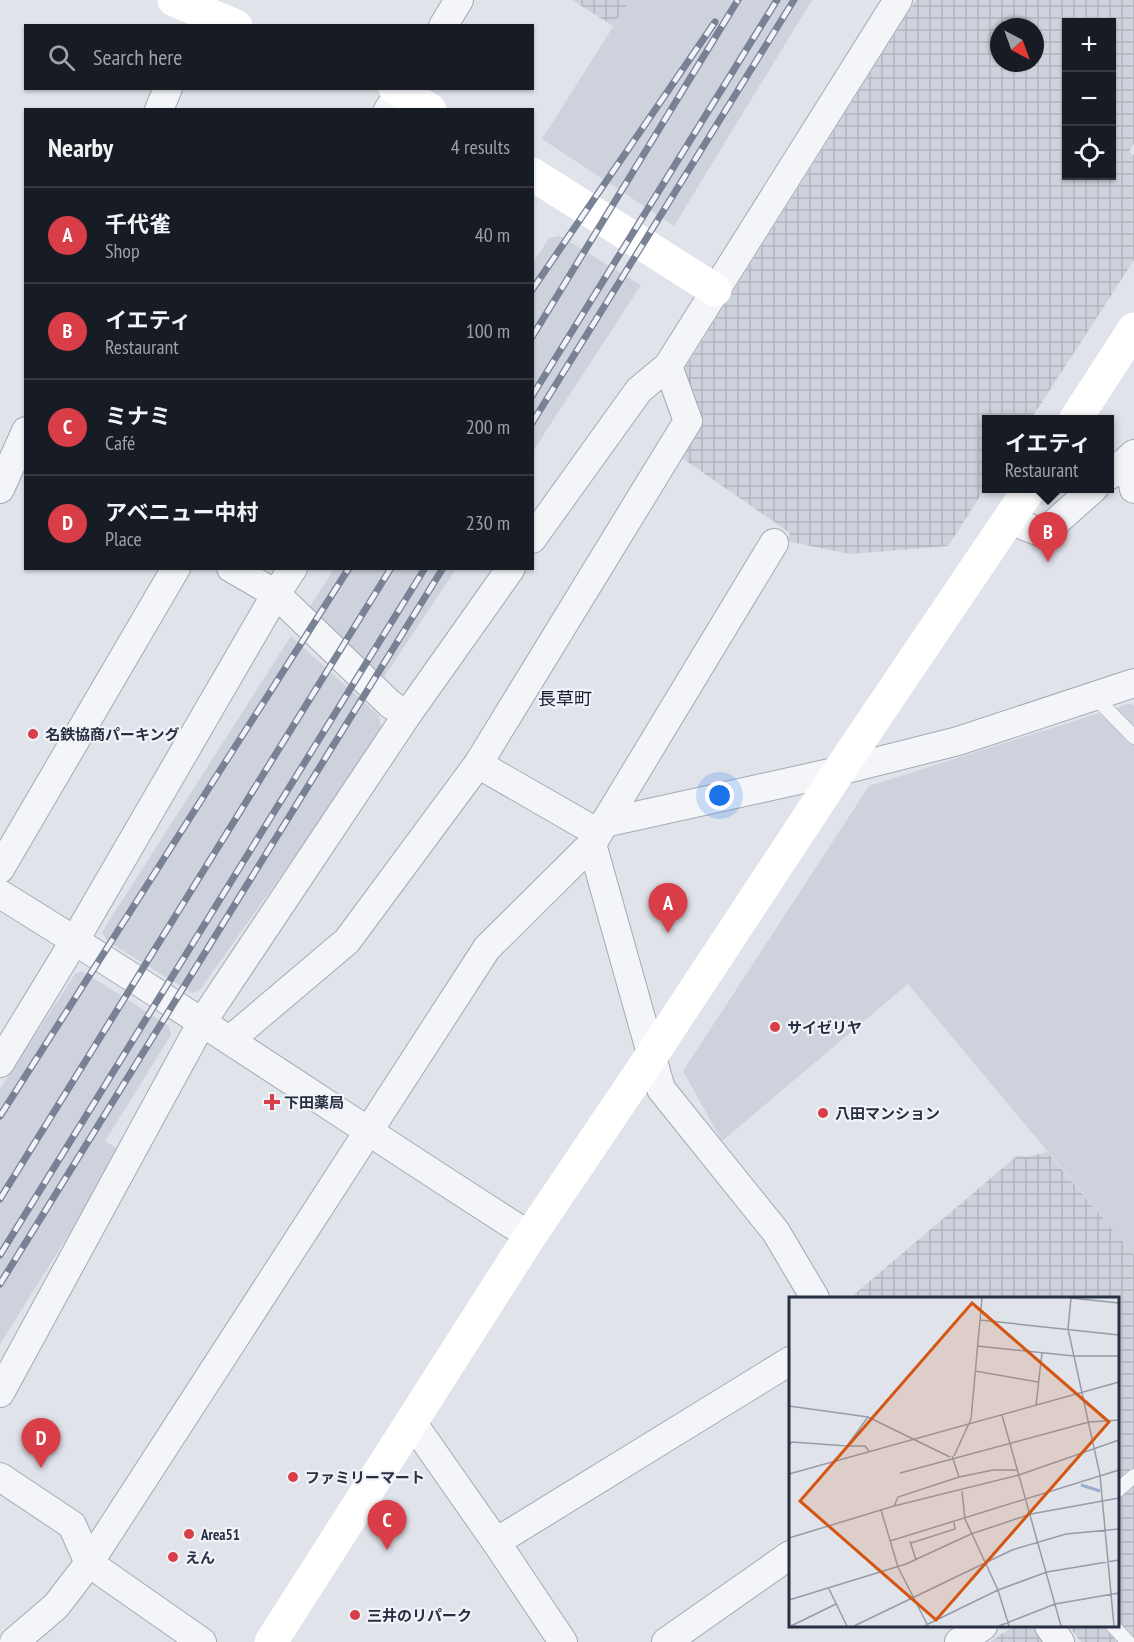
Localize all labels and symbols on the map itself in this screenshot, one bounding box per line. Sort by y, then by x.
north arrow [990,18,1044,72]
pin: B [1028,512,1068,562]
district label: 長草町 [538,687,592,710]
place label: 名鉄協商パーキング [45,725,180,744]
marker: 名鉄協商パーキング [26,727,40,741]
your location [705,781,734,810]
pin: A [648,884,688,933]
place label: サイゼリヤ [787,1018,862,1037]
marker: サイゼリヤ [768,1020,782,1034]
place label: 下田薬局 [284,1093,344,1112]
marker: 下田薬局 [265,1095,279,1109]
place label: 八田マンション [835,1104,940,1123]
marker: 八田マンション [816,1106,830,1120]
inset map [789,1297,1119,1627]
pin: D [22,1418,60,1468]
place label: ファミリーマート [305,1468,425,1487]
marker: ファミリーマート [286,1470,300,1484]
pin: C [368,1500,406,1550]
place label: Area51 [200,1525,240,1544]
marker: Area51 [182,1527,196,1541]
place label: えん [185,1548,215,1567]
marker: えん [166,1550,180,1564]
place label: 三井のリパーク [367,1606,472,1625]
marker: 三井のリパーク [348,1608,362,1622]

